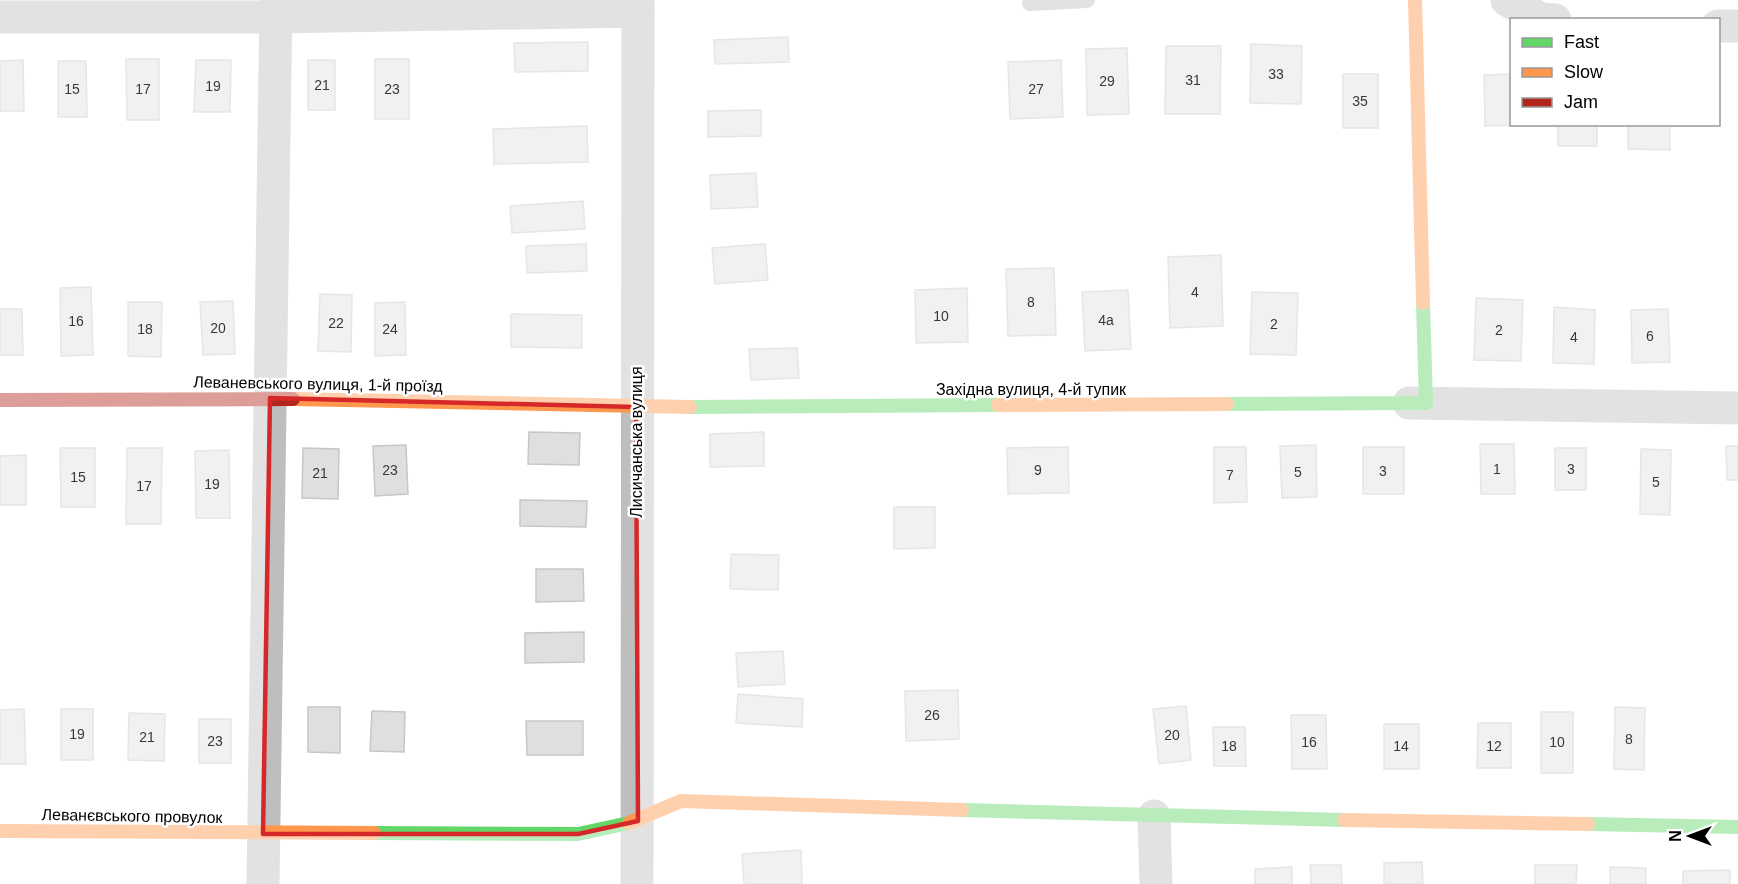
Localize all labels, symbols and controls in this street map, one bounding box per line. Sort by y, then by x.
legend [1510,18,1720,126]
text: Fast [1564,32,1599,52]
text: Slow [1564,62,1604,82]
house number: 33 [1268,66,1284,82]
house number: 31 [1185,72,1201,88]
house number: 29 [1099,73,1115,89]
house number: 21 [314,77,330,93]
house number: 19 [205,78,221,94]
house number: 15 [64,81,80,97]
house number: 17 [135,81,151,97]
house number: 23 [384,81,400,97]
house number: 27 [1028,81,1044,97]
text: Jam [1564,92,1598,112]
house number: 35 [1352,93,1368,109]
house number: 4 [1191,284,1199,300]
house number: 8 [1027,294,1035,310]
house number: 10 [933,308,949,324]
house number: 4а [1098,312,1114,328]
house number: 16 [68,313,84,329]
house number: 22 [328,315,344,331]
house number: 2 [1270,316,1278,332]
house number: 20 [210,320,226,336]
house number: 18 [137,321,153,337]
house number: 24 [382,321,398,337]
house number: 2 [1495,322,1503,338]
house number: 6 [1646,328,1654,344]
house number: 4 [1570,329,1578,345]
street label: Лисичанська вулиця [628,366,645,518]
street label: Леваневського вулиця, 1-й проїзд [193,373,444,395]
street label: Західна вулиця, 4-й тупик [936,381,1127,398]
house number: 1 [1493,461,1501,477]
house number: 3 [1567,461,1575,477]
house number: 23 [382,462,398,478]
house number: 9 [1034,462,1042,478]
house number: 3 [1379,463,1387,479]
house number: 5 [1294,464,1302,480]
house number: 21 [312,465,328,481]
house number: 7 [1226,467,1234,483]
house number: 15 [70,469,86,485]
house number: 5 [1652,474,1660,490]
house number: 19 [204,476,220,492]
house number: 17 [136,478,152,494]
house number: 26 [924,707,940,723]
house number: 19 [69,726,85,742]
house number: 20 [1164,727,1180,743]
house number: 21 [139,729,155,745]
house number: 8 [1625,731,1633,747]
house number: 23 [207,733,223,749]
house number: 16 [1301,734,1317,750]
house number: 10 [1549,734,1565,750]
house number: 18 [1221,738,1237,754]
house number: 14 [1393,738,1409,754]
house number: 12 [1486,738,1502,754]
street label: Леванєвського провулок [41,806,224,826]
north arrow [1660,806,1720,866]
text: N [1667,830,1684,842]

